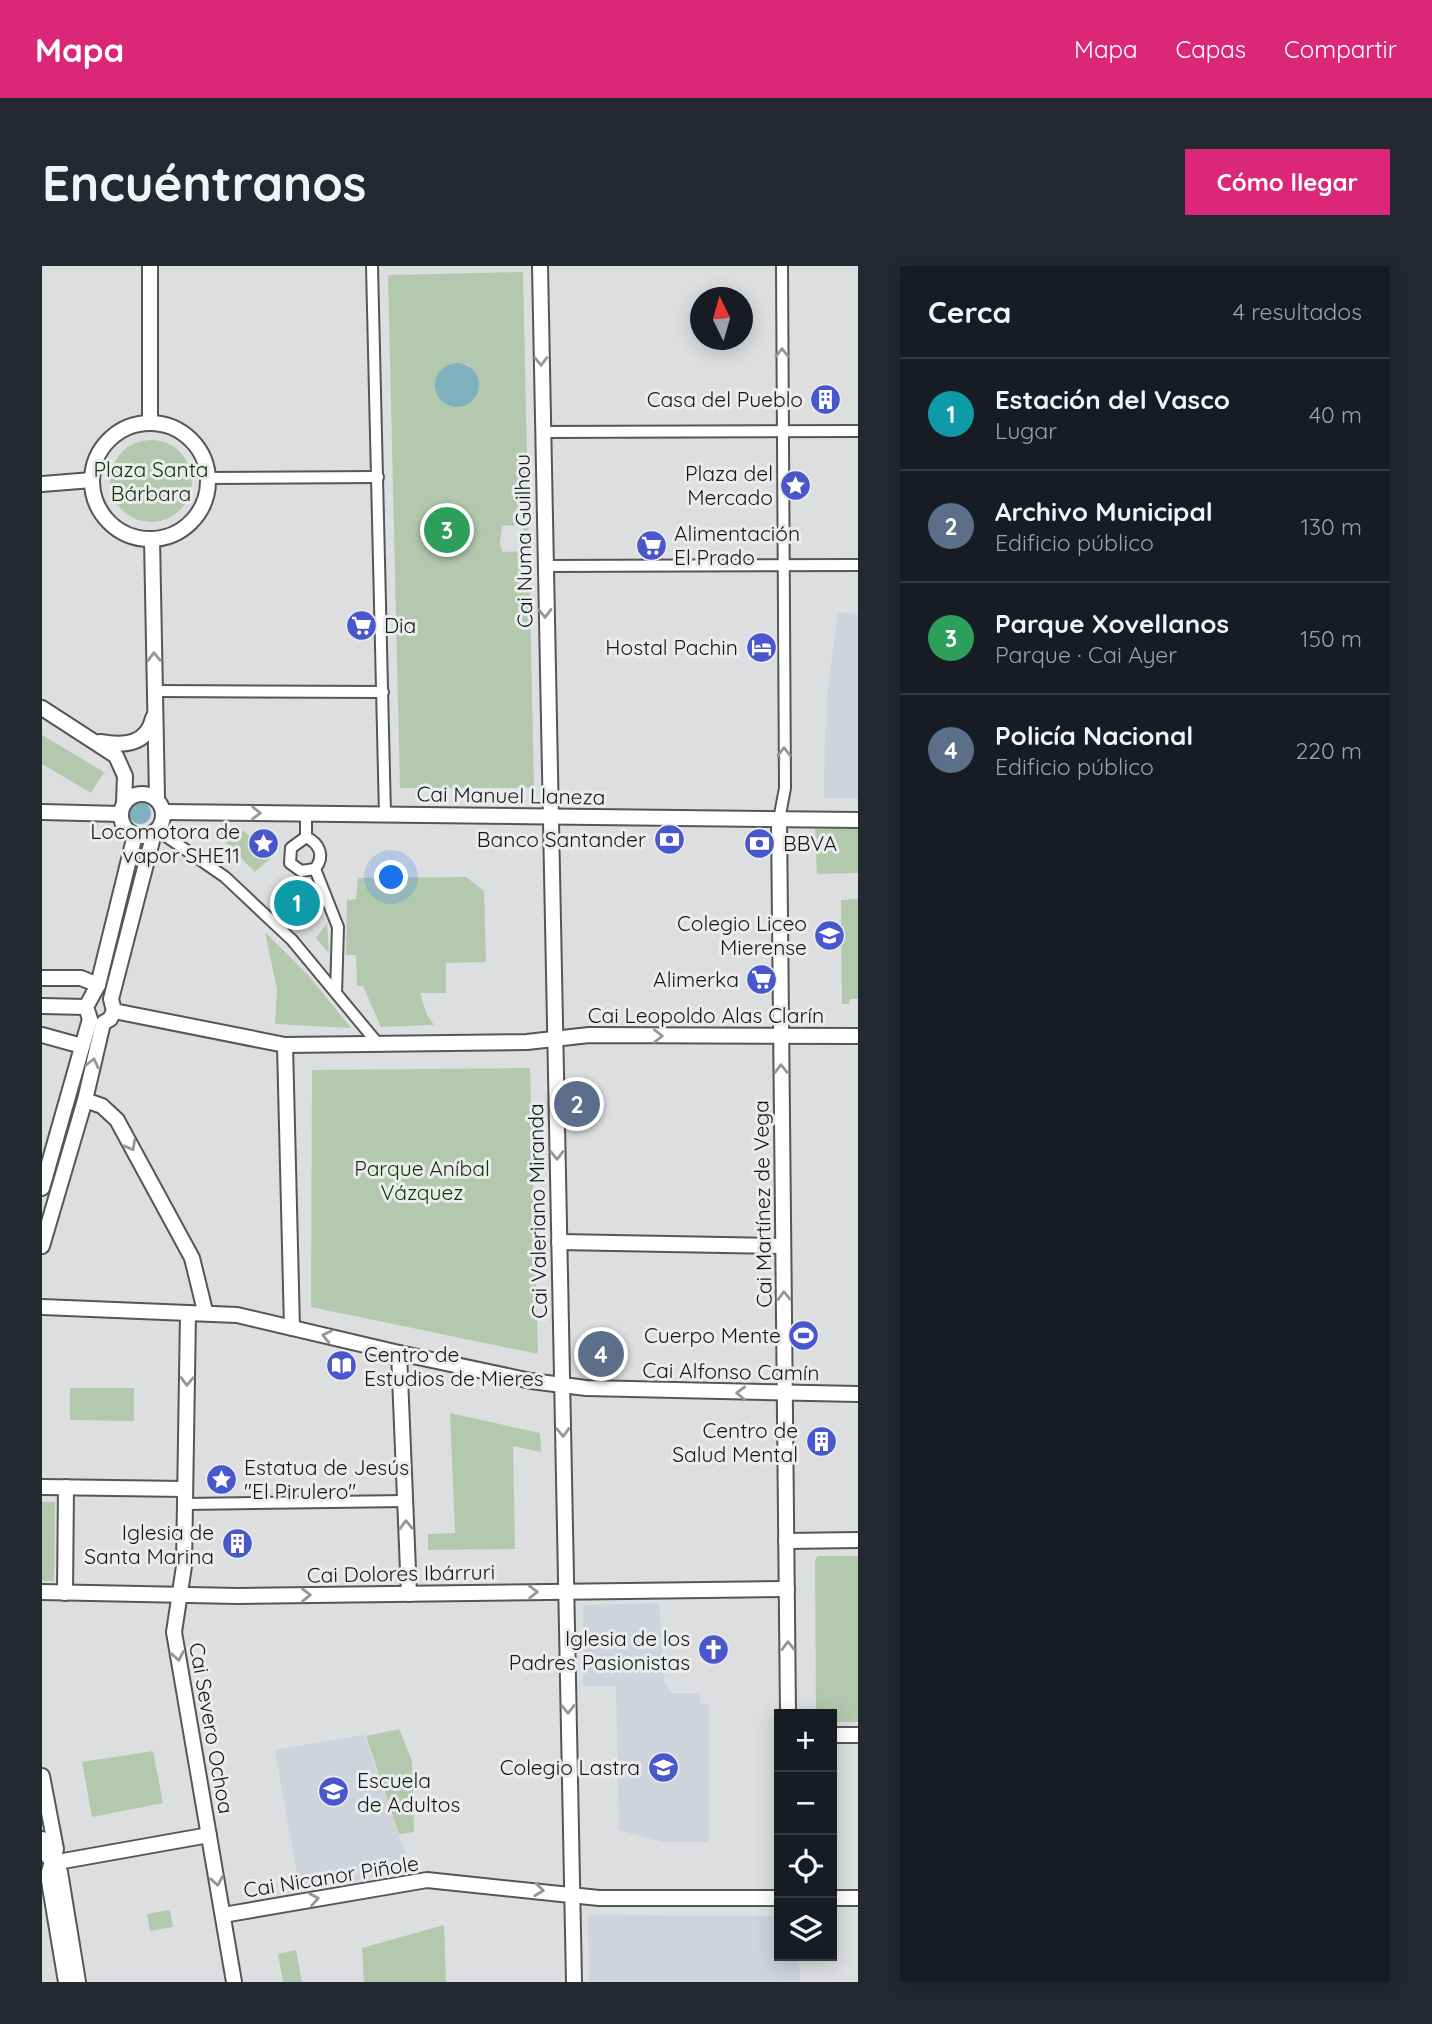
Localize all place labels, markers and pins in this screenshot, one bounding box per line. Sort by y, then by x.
building icon: Casa del Pueblo [809,382,843,416]
place label: Casa del Pueblo [647,386,803,412]
place label: Plaza del Mercado [685,460,773,510]
place icon: Plaza del Mercado [779,468,813,502]
pin: 3 [424,504,470,556]
place label: Alimentación El Prado [674,520,800,570]
supermarket icon: Alimentación El Prado [634,528,668,562]
supermarket icon: Dia [344,608,378,642]
place label: Dia [384,612,416,638]
hotel icon: Hostal Pachin [744,630,778,664]
place label: Hostal Pachin [605,634,738,660]
place label: Locomotora de vapor SHE11 [90,818,240,868]
bank icon: Banco Santander [652,822,686,856]
place icon: Locomotora de vapor SHE11 [246,826,280,860]
place label: Banco Santander [477,826,646,852]
bank icon: BBVA [743,826,777,860]
place label: BBVA [783,830,837,856]
pin: 1 [274,877,320,929]
place label: Colegio Liceo Mierense [677,910,807,960]
school or university icon: Colegio Liceo Mierense [813,918,847,952]
supermarket icon: Alimerka [745,962,779,996]
place label: Alimerka [653,966,739,992]
pin: 2 [554,1078,600,1130]
sports icon: Cuerpo Mente [787,1318,821,1352]
place label: Cuerpo Mente [644,1322,781,1348]
pin: 4 [578,1328,624,1380]
place label: Centro de Estudios de Mieres [364,1341,544,1391]
library icon: Centro de Estudios de Mieres [324,1349,358,1383]
place label: Centro de Salud Mental [672,1417,798,1467]
building icon: Centro de Salud Mental [804,1425,838,1459]
place label: Estatua de Jesús "El Pirulero" [244,1454,409,1504]
place icon: Estatua de Jesús "El Pirulero" [204,1462,238,1496]
place label: Iglesia de Santa Marina [84,1519,214,1569]
building icon: Iglesia de Santa Marina [220,1527,254,1561]
place label: Iglesia de los Padres Pasionistas [509,1625,690,1675]
church icon: Iglesia de los Padres Pasionistas [696,1633,730,1667]
school or university icon: Colegio Lastra [646,1750,680,1784]
place label: Colegio Lastra [500,1754,640,1780]
place label: Escuela de Adultos [357,1767,460,1817]
school or university icon: Escuela de Adultos [317,1775,351,1809]

